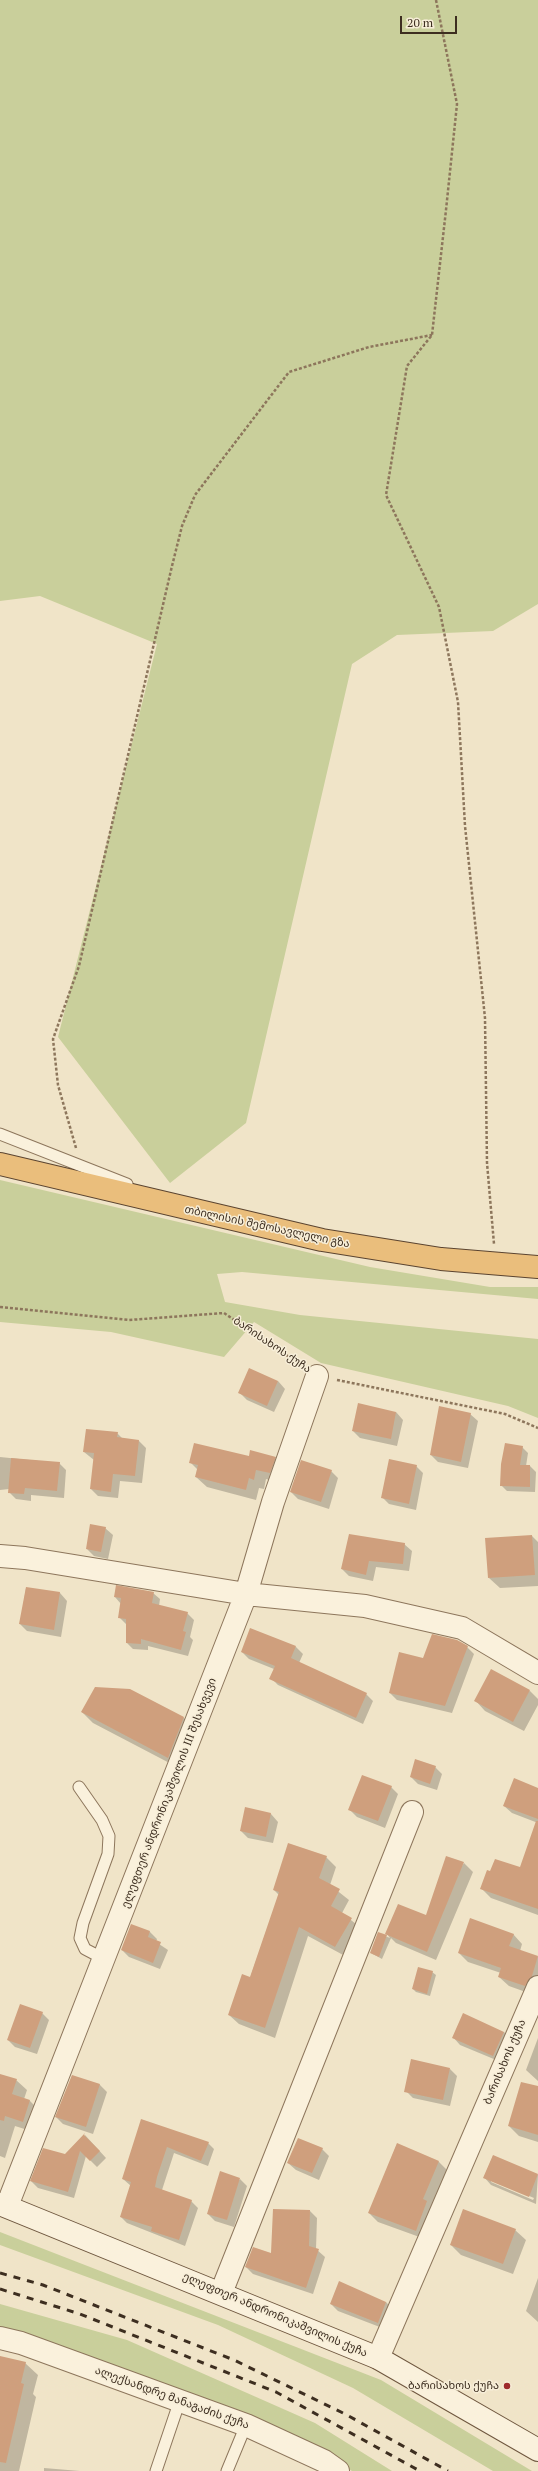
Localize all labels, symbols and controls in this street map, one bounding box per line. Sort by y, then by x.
scale bar [402,8,459,34]
text: 20 m [407,15,433,30]
street label: თბილისის შემოსავლელი გზა [183,1203,351,1251]
street label: ბარისახოს ქუჩა [231,1314,313,1376]
street label: ელეფთერ ანდრონიკაშვილის III შესახვევი [119,1676,219,1910]
street label: ბარისახოს ქუჩა [481,2018,529,2106]
street label: ელეფთერ ანდრონიკაშვილის ქუჩა [181,2270,369,2360]
street label: ალექსანდრე მანაგაძის ქუჩა [93,2364,251,2432]
place label: ბარისახოს ქუჩა [408,2379,499,2393]
marker: ბარისახოს ქუჩა [502,2381,512,2391]

